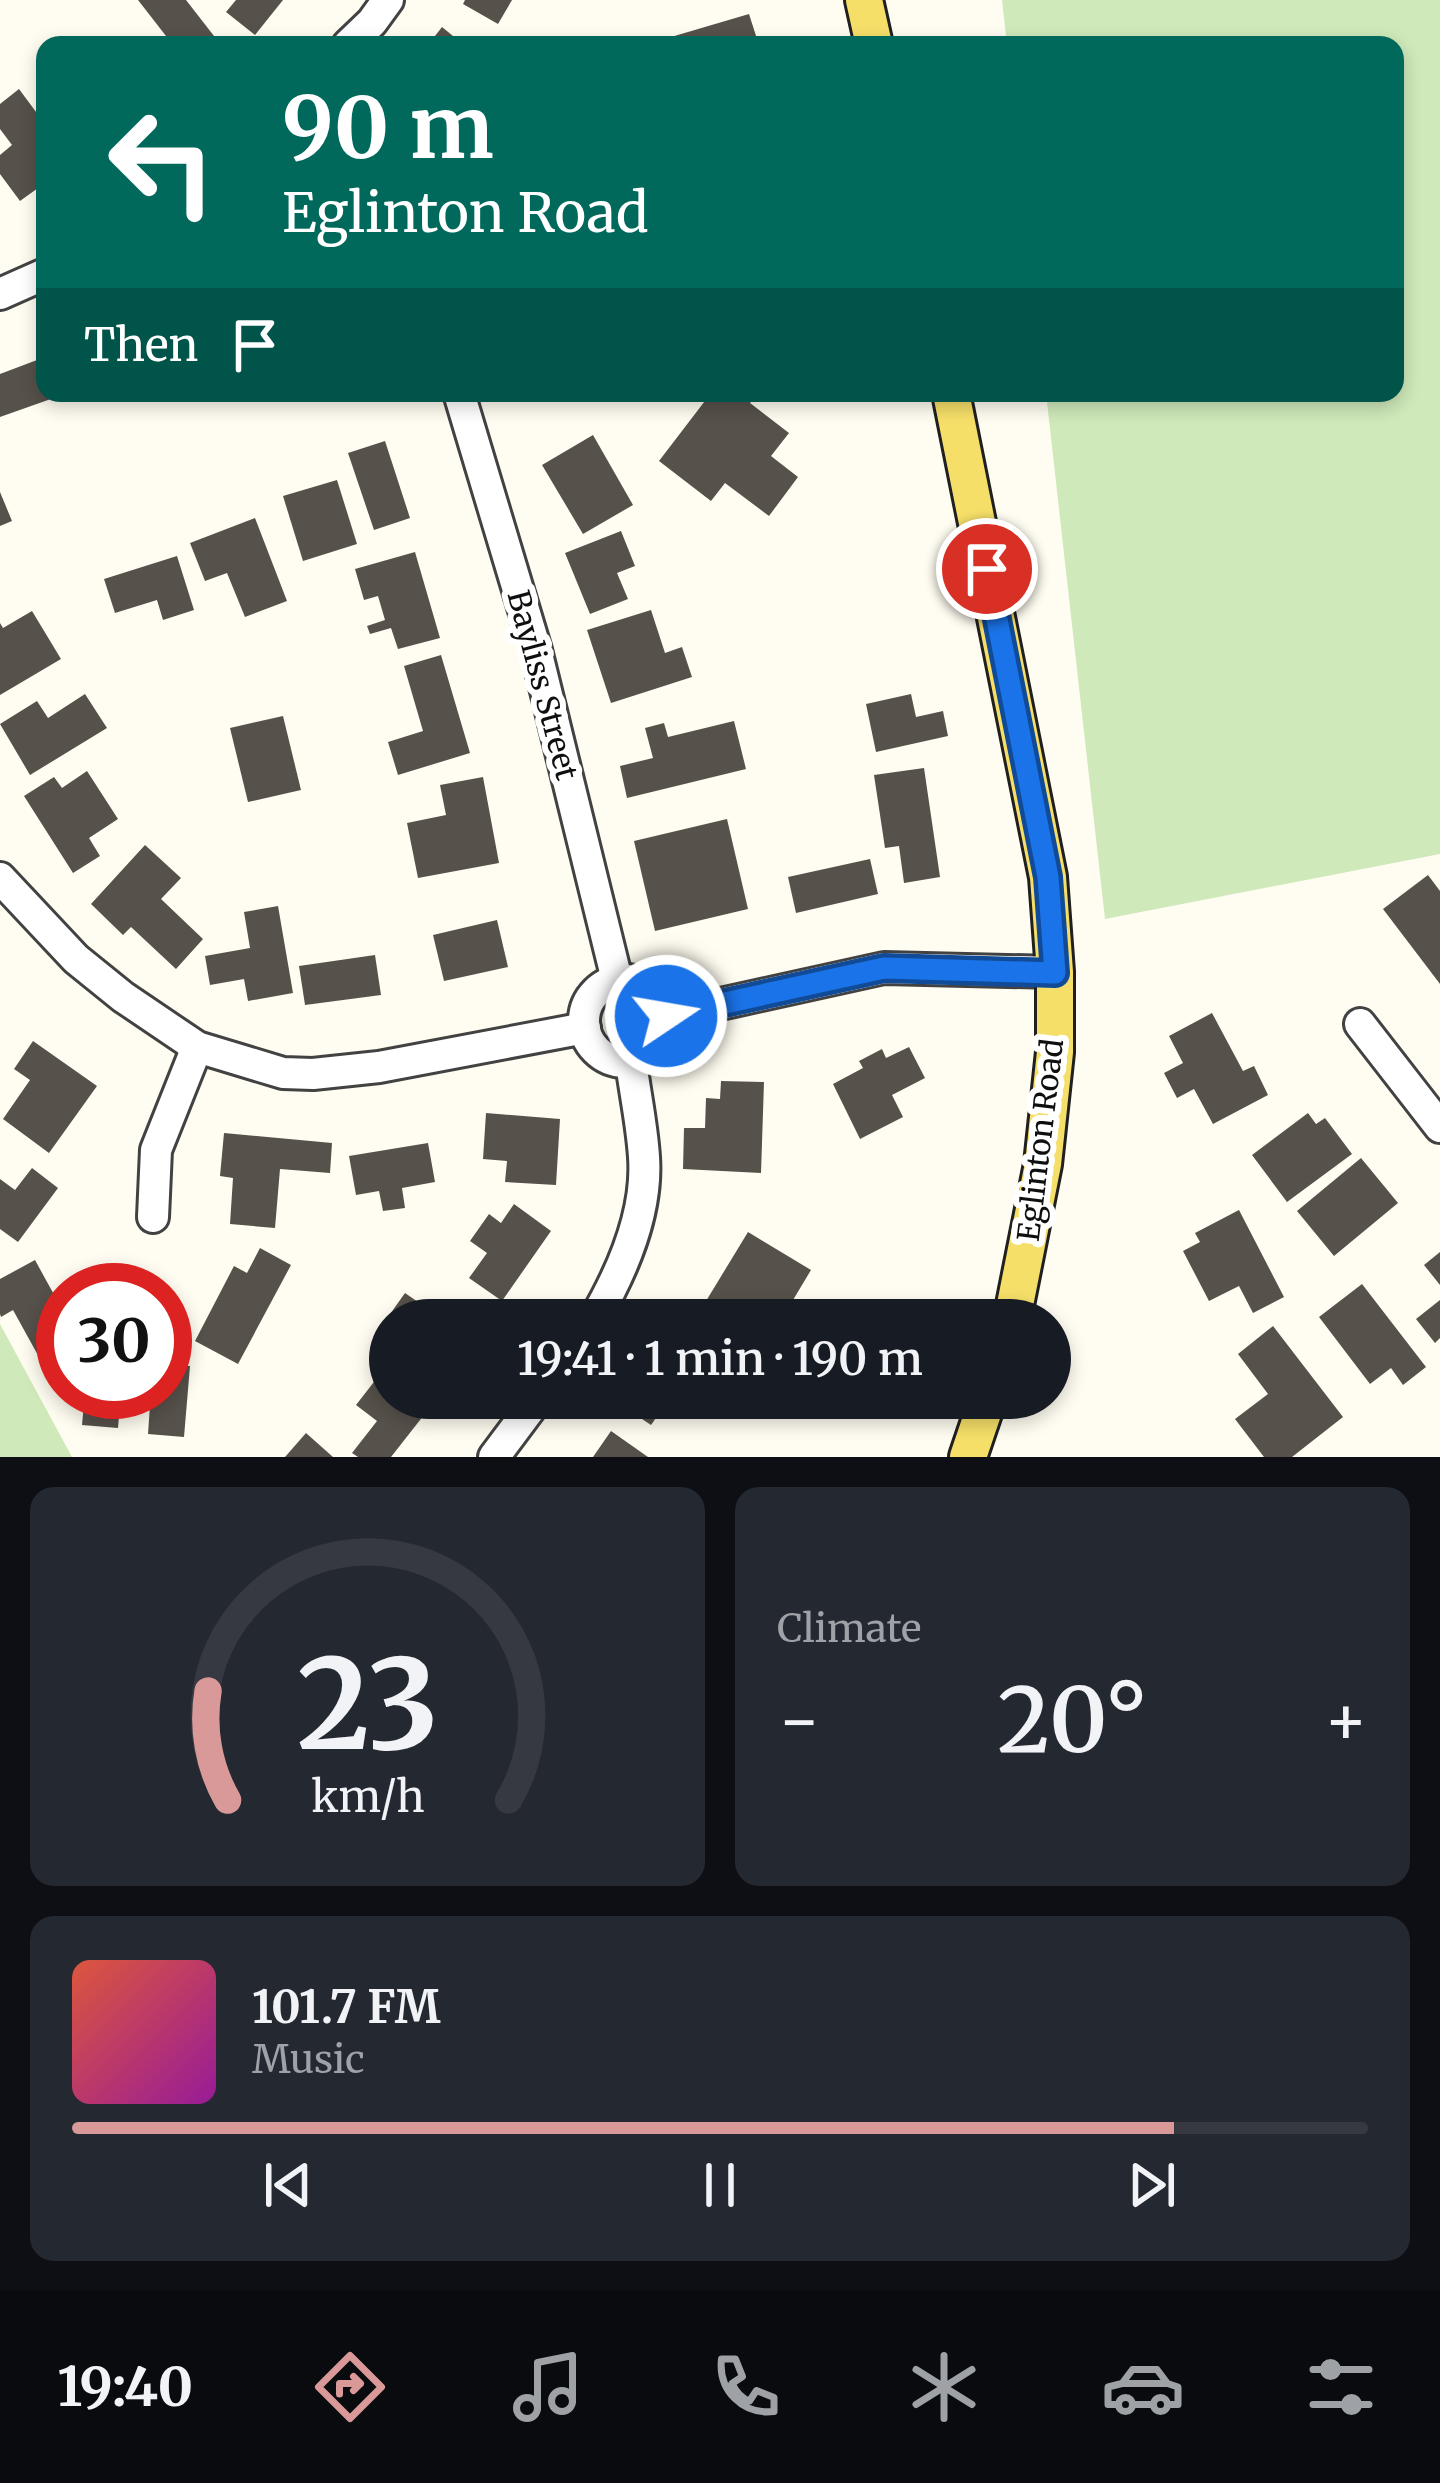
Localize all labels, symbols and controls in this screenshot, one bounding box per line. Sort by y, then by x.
text: 90 m [282,75,494,181]
icon: left [84,84,240,240]
text: Eglinton Road [282,179,649,247]
icon: arrive [222,312,288,378]
text: Then [84,317,198,373]
pin [936,518,1038,620]
icon: arrive [954,536,1020,602]
street label: Bayliss Street [499,586,587,784]
position arrow [603,953,729,1079]
street label: Eglinton Road [1009,1037,1071,1243]
speed limit sign: 30 [36,1263,192,1419]
text: 19:41 · 1 min · 190 m [517,1331,923,1387]
text: Climate [777,1604,921,1653]
text: 23 [297,1626,438,1783]
text: 20° [997,1663,1148,1777]
text: − [777,1679,821,1762]
text: + [1324,1679,1368,1762]
text: km/h [311,1769,424,1823]
text: 101.7 FM [252,1979,441,2035]
text: Music [252,2035,365,2084]
icon: previous [255,2152,321,2218]
icon: pause [687,2152,753,2218]
icon: next [1119,2152,1185,2218]
icon: directions [308,2345,392,2429]
icon: music [506,2345,590,2429]
icon: phone [704,2345,788,2429]
icon: climate [902,2345,986,2429]
icon: car [1101,2345,1185,2429]
icon: filters [1299,2345,1383,2429]
text: 19:40 [57,2353,193,2421]

